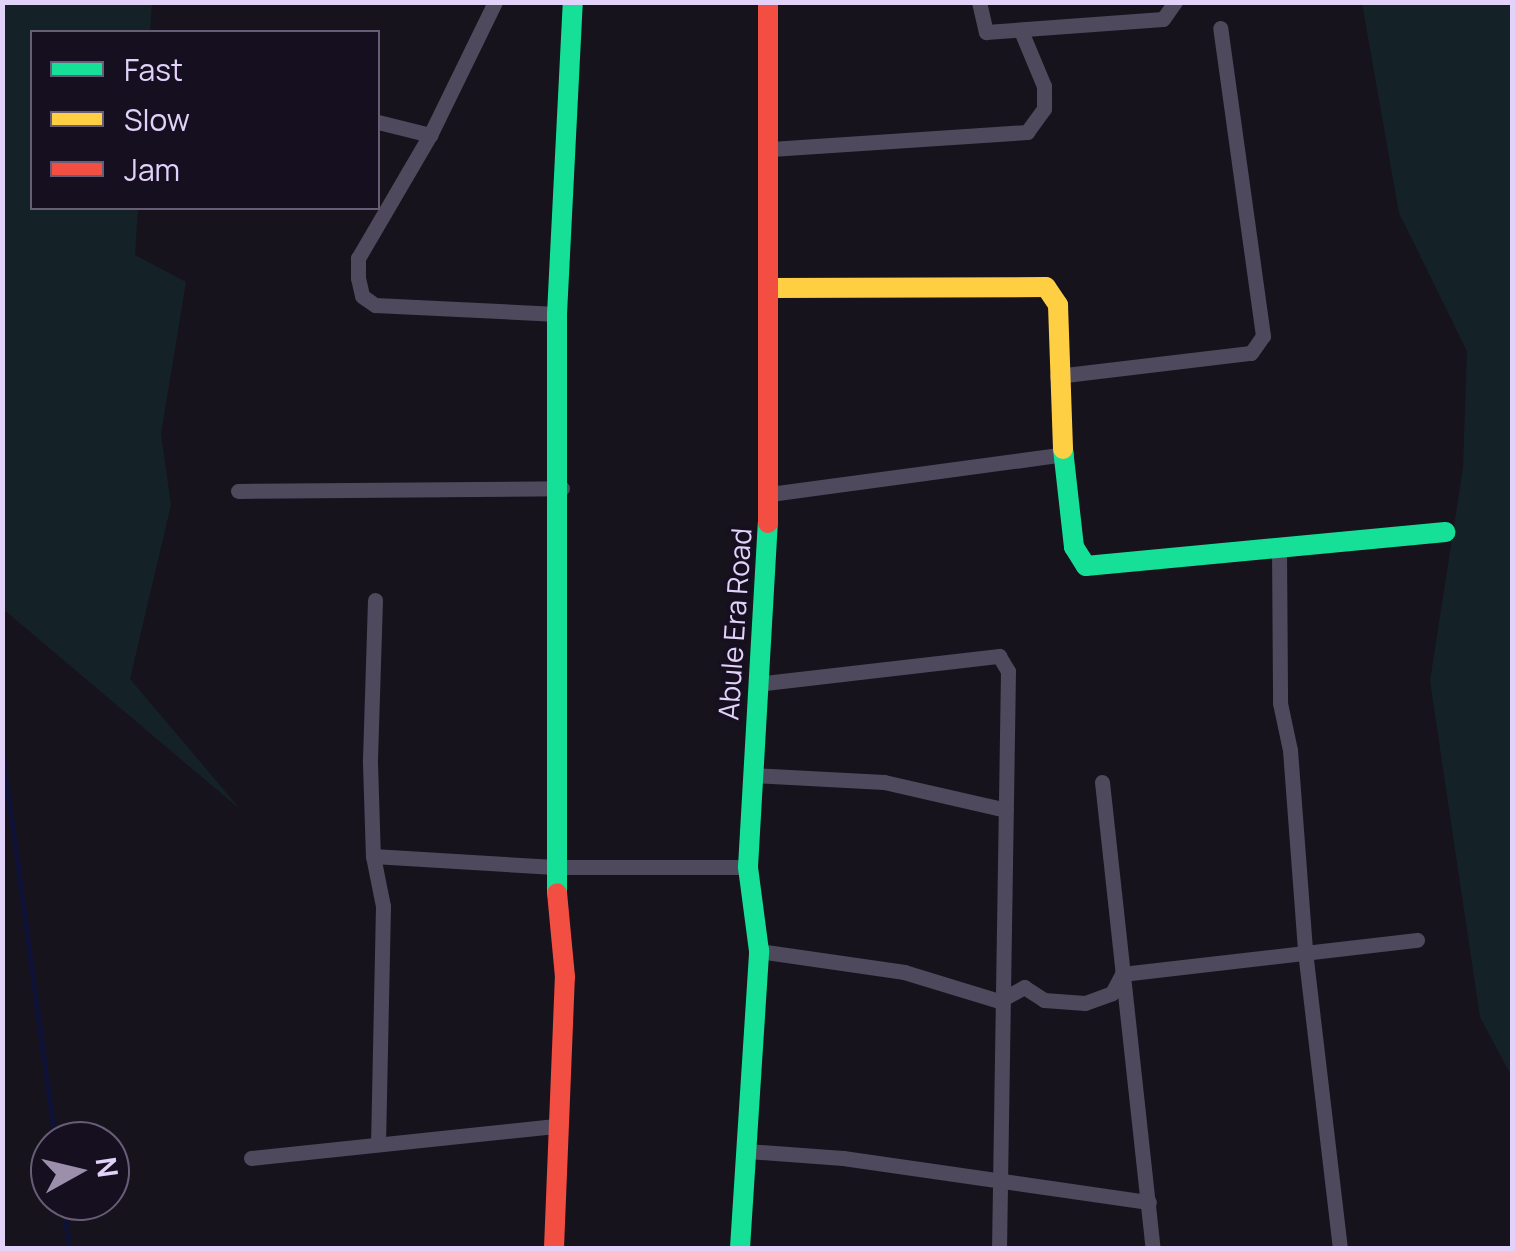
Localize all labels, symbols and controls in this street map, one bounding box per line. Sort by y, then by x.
legend [30,30,380,210]
text: Fast [124,49,183,90]
text: Slow [124,99,190,140]
text: Jam [124,149,180,190]
street label: Abule Era Road [711,527,757,721]
north arrow [30,1121,130,1221]
text: N [88,1154,128,1180]

